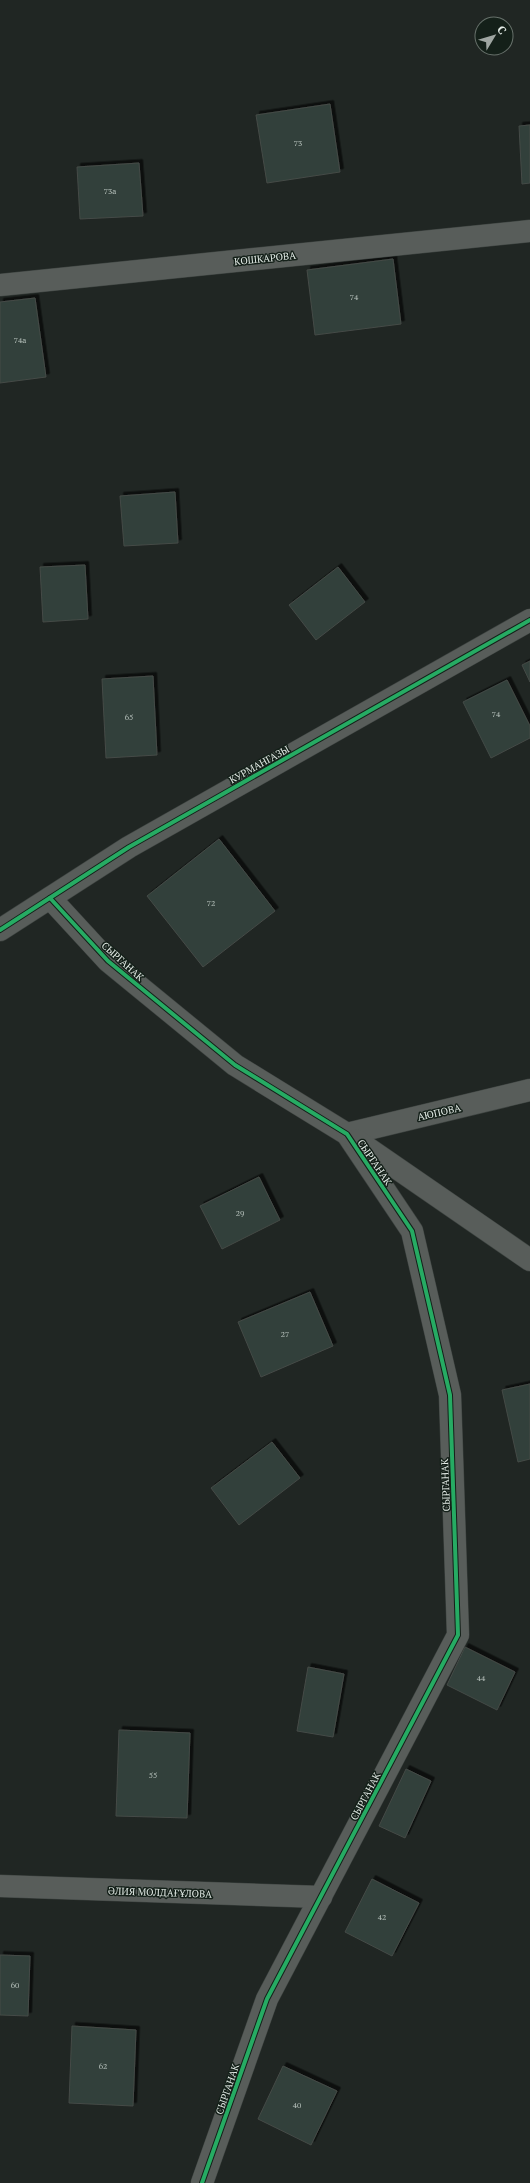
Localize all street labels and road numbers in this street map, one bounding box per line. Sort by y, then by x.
street label: КОШКАРОВА [233,249,297,268]
street label: КУРМАНГАЗЫ [227,742,292,786]
street label: СЫРГАНАК [99,939,147,984]
street label: АЮПОВА [416,1101,462,1124]
street label: СЫРГАНАК [354,1137,395,1188]
street label: СЫРГАНАК [438,1458,453,1511]
street label: СЫРГАНАК [347,1769,384,1823]
street label: ӘЛИЯ МОЛДАҒҰЛОВА [108,1884,212,1901]
street label: СЫРГАНАК [213,2062,242,2116]

